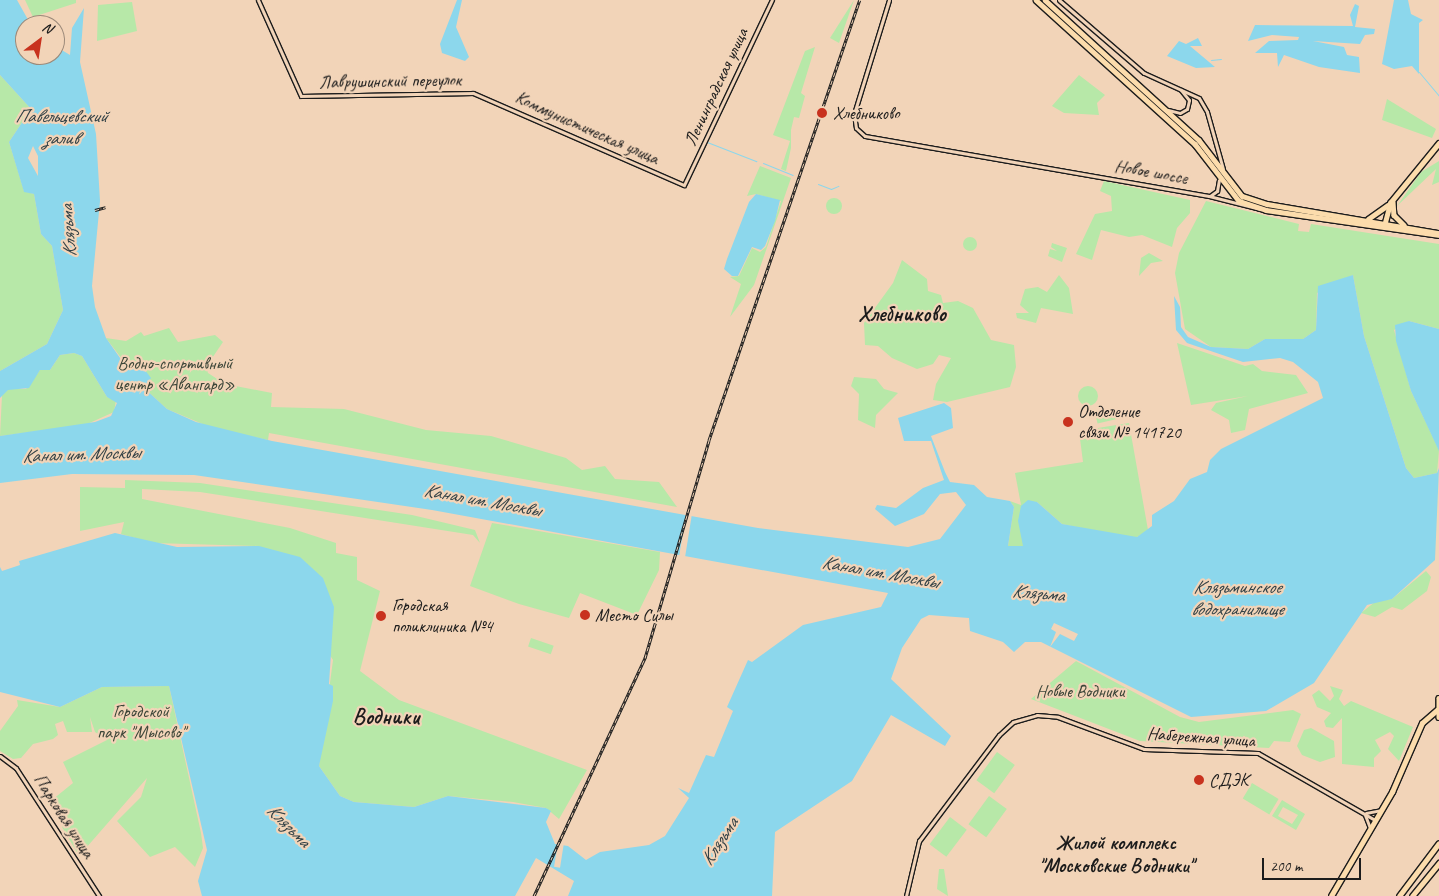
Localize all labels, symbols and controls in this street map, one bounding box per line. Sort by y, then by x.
north arrow [15,15,65,65]
text: N [39,18,56,37]
street label: Ленинградская улица [679,24,753,150]
street label: Лаврушинский переулок [319,69,461,93]
street label: Коммунистическая улица [511,86,663,170]
place label: Хлебниково [833,102,899,124]
water label: Павельцевский залив [15,106,107,150]
marker: Хлебниково [815,106,829,120]
street label: Новое шоссе [1113,155,1189,189]
water label: Клязьма [56,204,82,258]
district label: Хлебниково [858,302,946,328]
park label: Водно-спортивный центр «Авангард» [115,353,235,396]
place label: Отделение связи № 141720 [1078,401,1181,444]
marker: Отделение связи № 141720 [1062,416,1074,428]
water label: Канал им. Москвы [22,442,140,468]
water label: Канал им. Москвы [422,480,542,522]
water label: Канал им. Москвы [820,552,940,594]
water label: Клязьминское водохранилище [1191,577,1283,621]
water label: Клязьма [1011,580,1065,608]
place label: Городская поликлиника №4 [392,595,493,638]
place label: Место Силы [595,604,673,626]
marker: Городская поликлиника №4 [374,609,388,623]
marker: Место Силы [579,609,591,621]
park label: Новые Водники [1035,680,1125,702]
park label: Городской парк "Мысово" [97,701,185,744]
district label: Водники [353,705,419,731]
street label: Набережная улица [1145,722,1257,752]
place label: СДЭК [1209,769,1248,791]
street label: Парковая улица [29,770,99,862]
marker: СДЭК [1193,774,1205,786]
water label: Клязьма [262,800,314,852]
water label: Клязьма [696,814,744,870]
district label: Жилой комплекс "Московские Водники" [1038,831,1194,878]
scale bar [1264,848,1363,880]
text: 200 m [1270,857,1302,876]

